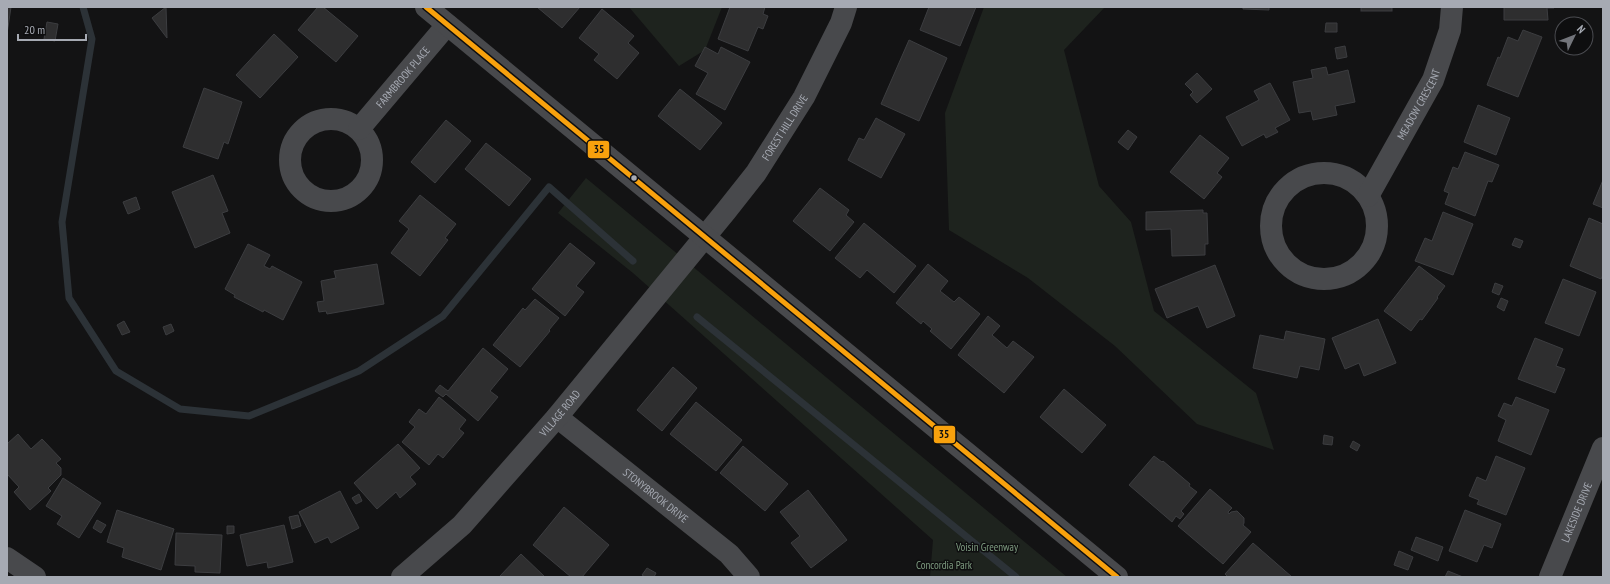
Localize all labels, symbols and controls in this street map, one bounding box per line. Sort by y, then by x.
scale bar [18,16,86,42]
north arrow [1554,16,1594,56]
text: 20 m [24,22,45,37]
text: N [1574,22,1588,36]
street label: FARMBROOK PLACE [373,43,433,111]
street label: MEADOW CRESCENT [1394,67,1443,142]
street label: FOREST HILL DRIVE [759,92,811,163]
line badge: 35 [587,140,610,159]
text: 35 [594,142,604,156]
unlabelled marker [629,173,639,183]
street label: VILLAGE ROAD [536,387,583,440]
line badge: 35 [933,425,956,444]
text: 35 [939,427,949,441]
street label: STONYBROOK DRIVE [620,465,691,526]
street label: LAKESIDE DRIVE [1558,480,1595,544]
park label: Voisin Greenway [955,540,1019,554]
park label: Concordia Park [916,558,973,572]

